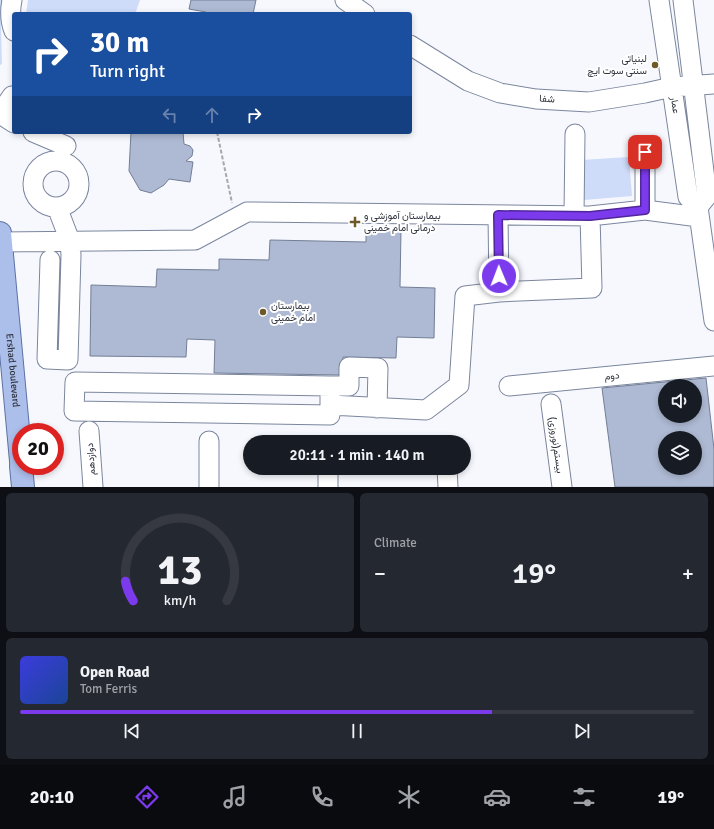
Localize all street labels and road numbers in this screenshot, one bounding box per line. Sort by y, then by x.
street label: شفا [539,92,555,106]
street label: عمار [668,95,682,114]
street label: Ershad boulevard [3,333,22,408]
street label: دوم [604,369,620,383]
street label: بیستم(نوروزی) [546,416,566,474]
street label: دوازدهم [84,442,98,476]

